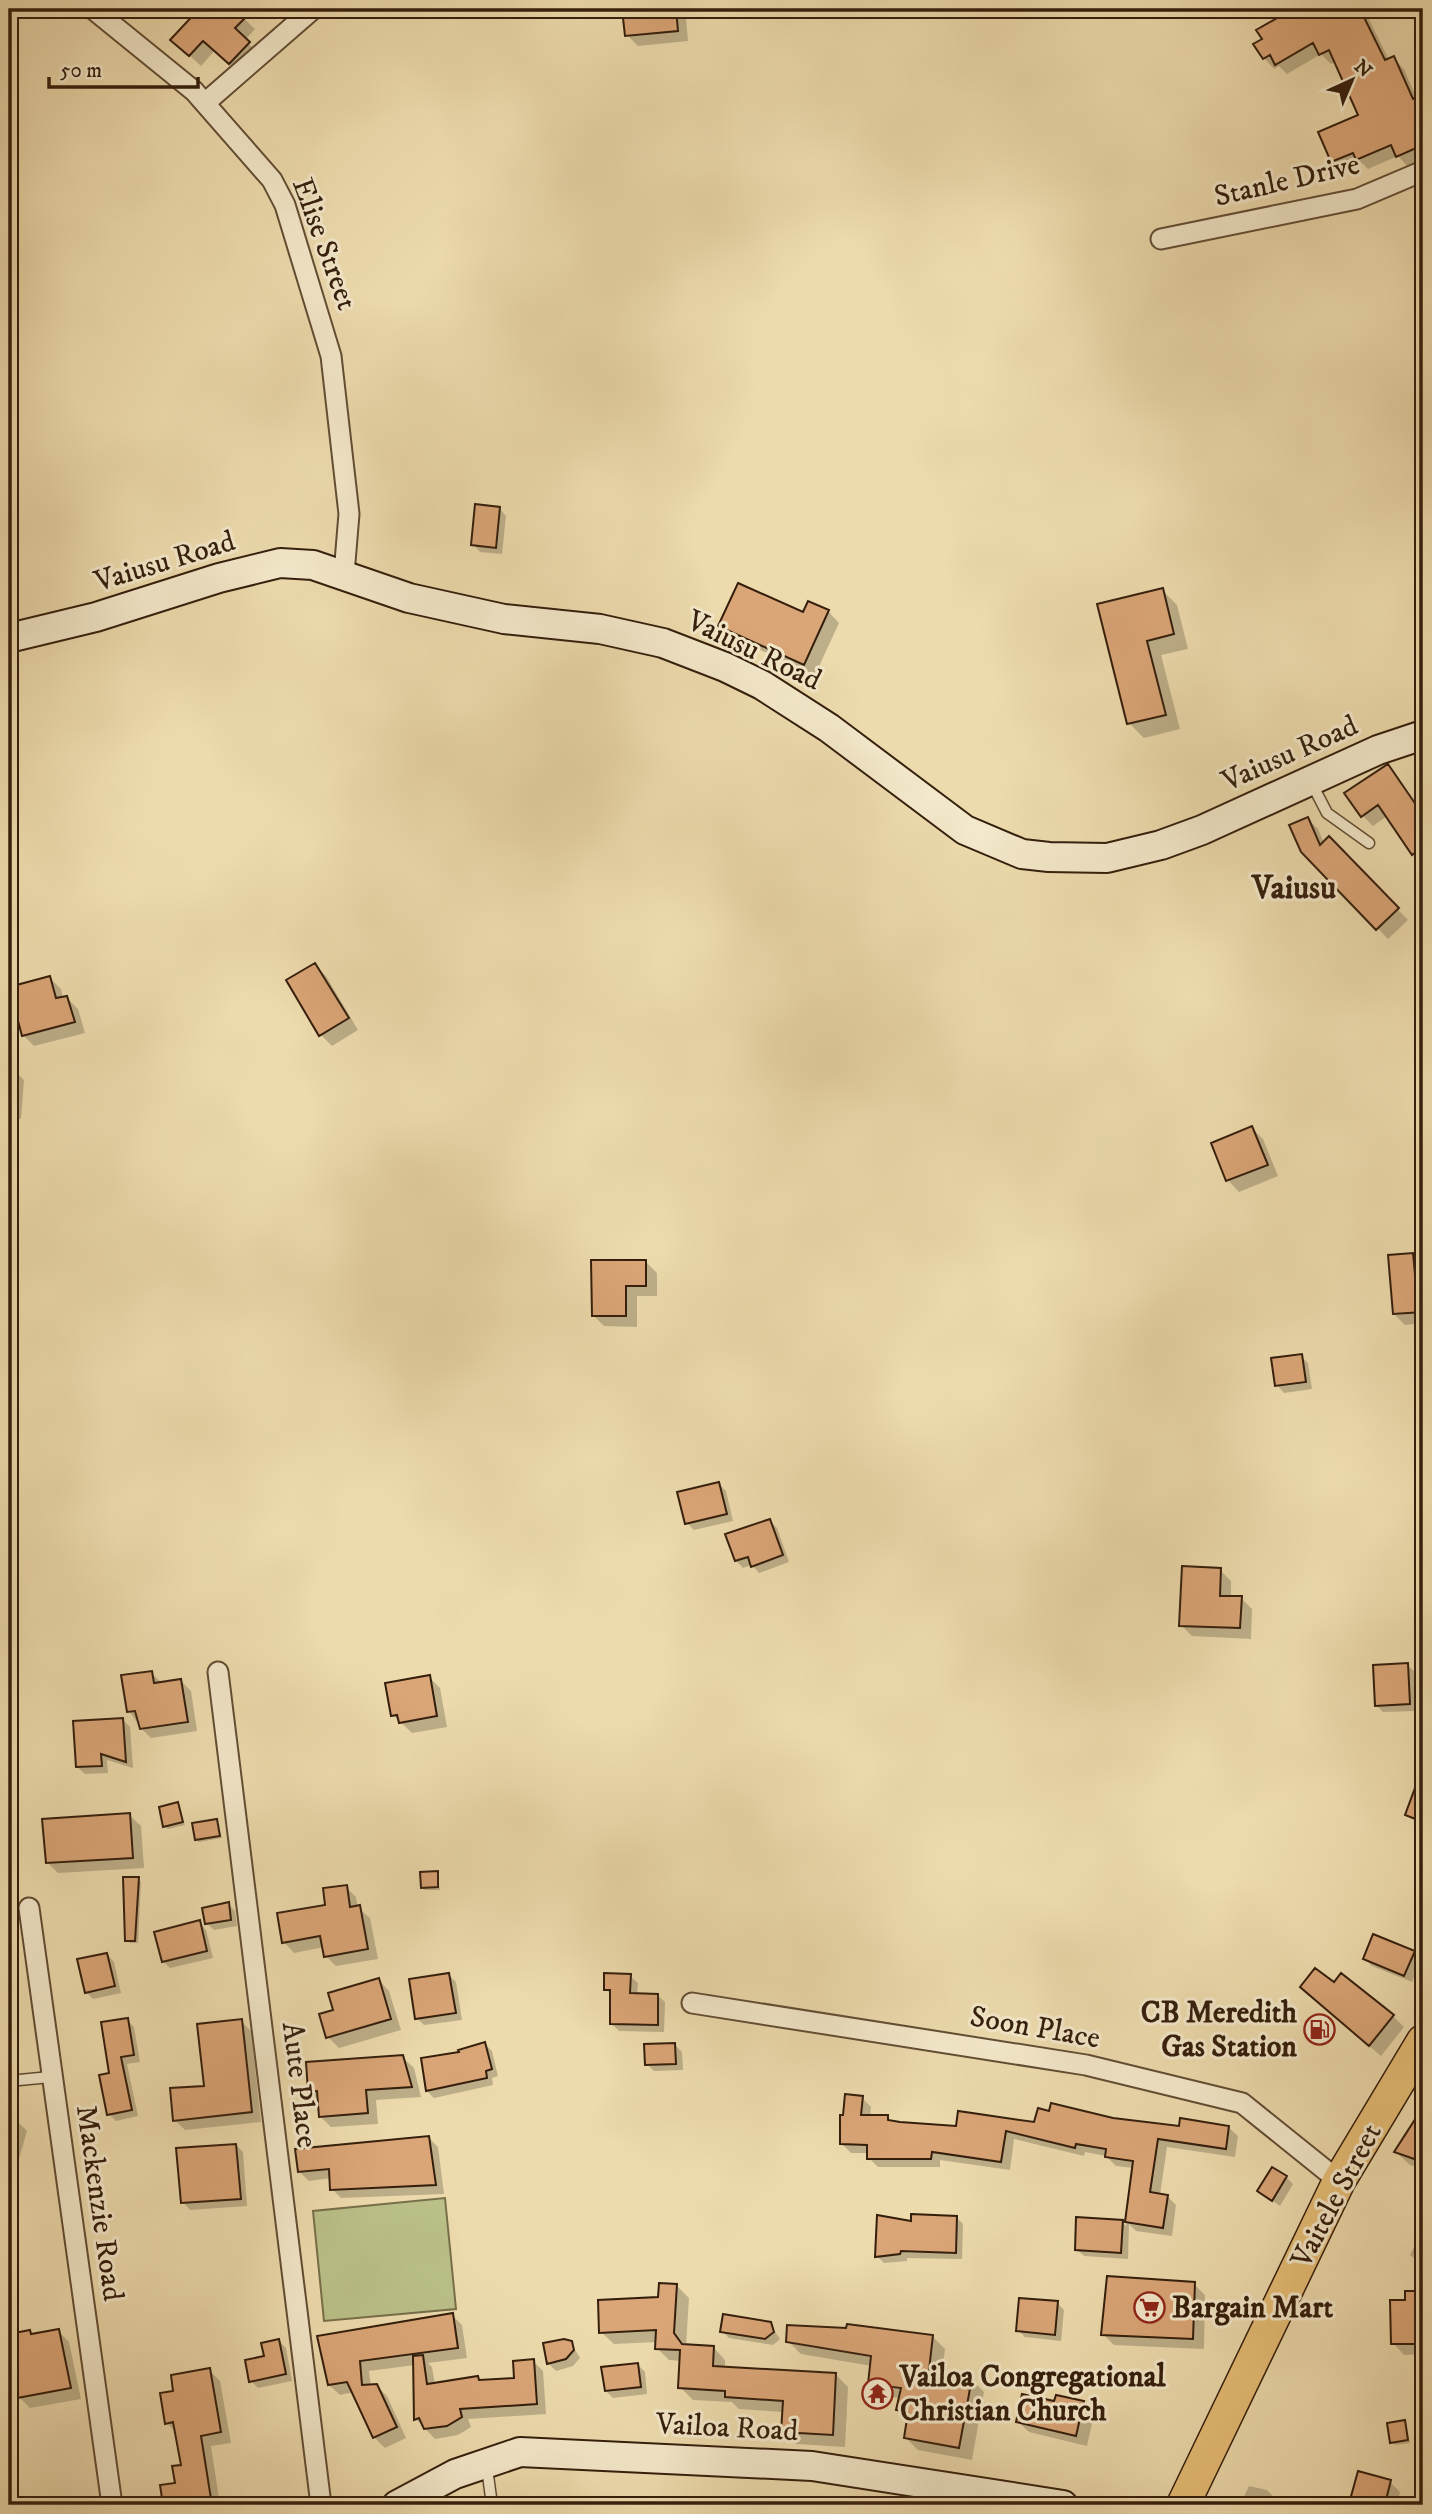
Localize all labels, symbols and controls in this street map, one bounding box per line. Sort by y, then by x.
scale bar [49,46,198,90]
north arrow [1316,46,1386,116]
text: N [1349,55,1377,83]
text: 50 m [60,58,102,84]
street label: Stanle Drive [1211,146,1363,216]
street label: Elise Street [283,173,365,315]
street label: Vaiusu Road [89,523,240,601]
street label: Vaiusu Road [680,602,827,699]
street label: Vaiusu Road [1215,708,1364,801]
district label: Vaiusu [1250,868,1336,909]
place label: CB Meredith Gas Station [1141,1995,1297,2066]
street label: Soon Place [967,1998,1103,2058]
fuel station icon: CB Meredith Gas Station [1303,2013,1337,2047]
street label: Aute Place [273,2020,325,2150]
street label: Mackenzie Road [67,2103,131,2303]
street label: Vaitele Street [1283,2117,1390,2275]
place label: Bargain Mart [1172,2290,1333,2327]
supermarket icon: Bargain Mart [1132,2291,1166,2325]
place label: Vailoa Congregational Christian Church [899,2359,1166,2430]
temple icon: Vailoa Congregational Christian Church [860,2377,894,2411]
street label: Vailoa Road [654,2406,799,2450]

